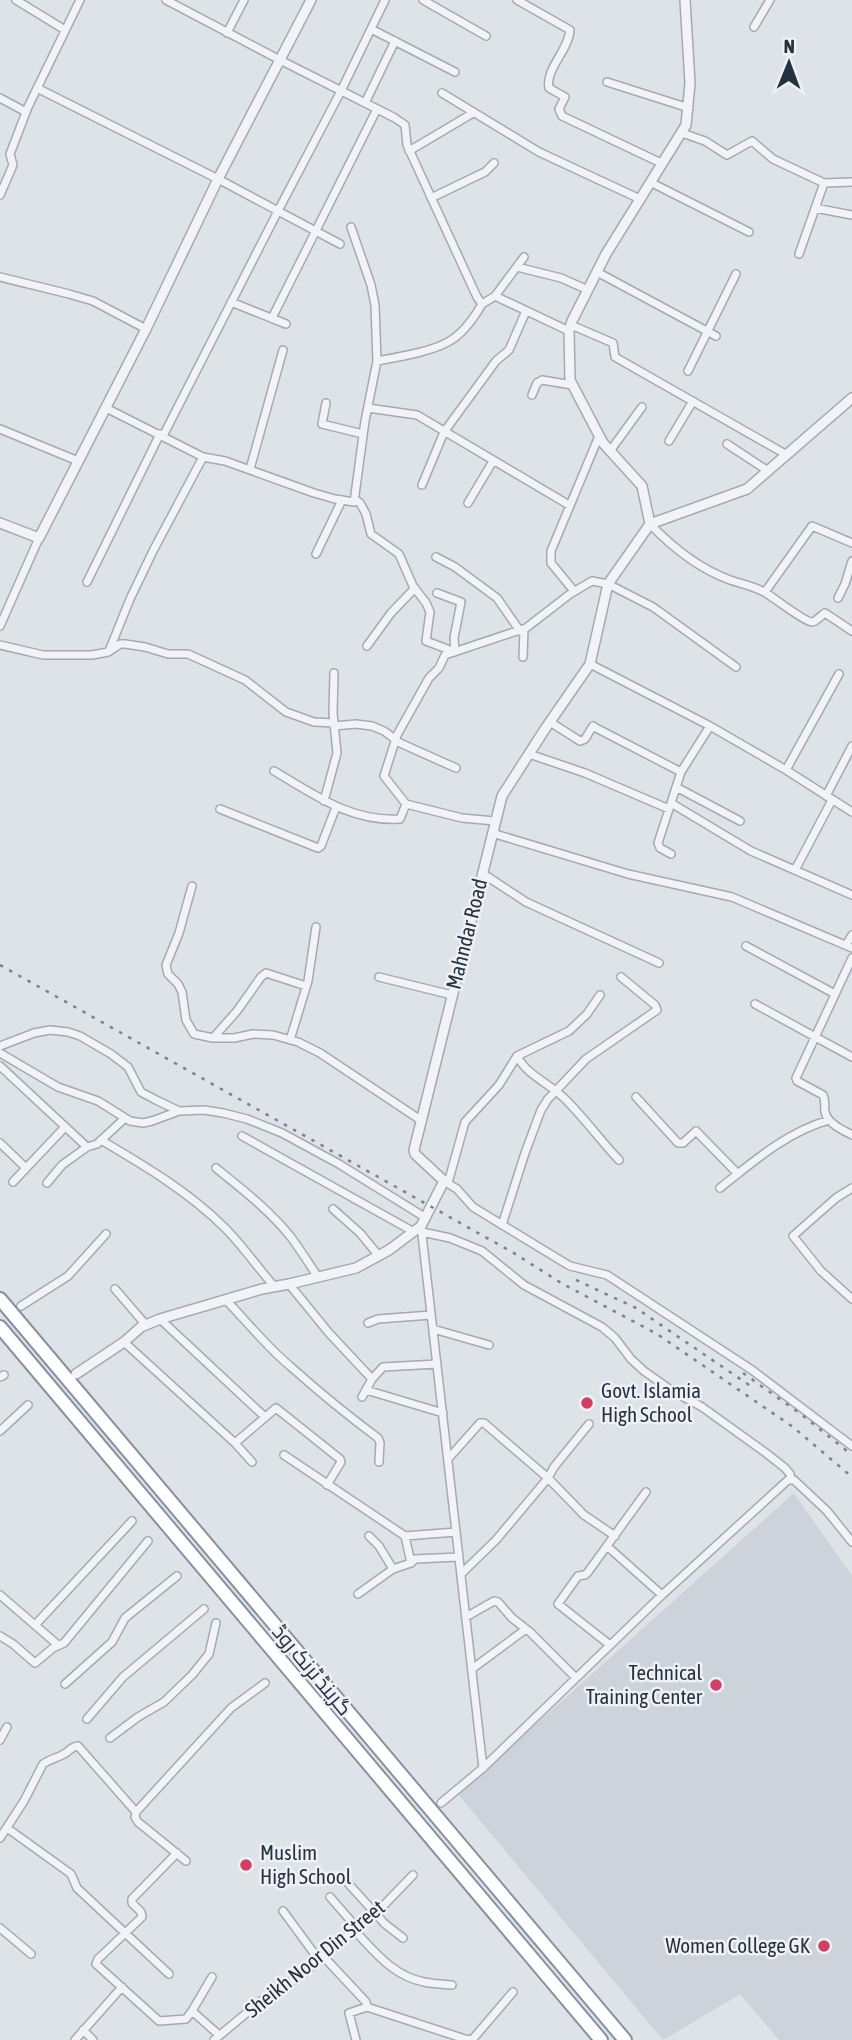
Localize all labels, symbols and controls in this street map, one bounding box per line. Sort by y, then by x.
north arrow [754,28,824,98]
text: N [783,35,795,57]
street label: Mahndar Road [441,876,491,992]
place label: Govt. Islamia High School [601,1378,701,1426]
marker: Govt. Islamia High School [579,1395,595,1411]
street label: گرینڈ ٹرنک روڈ [267,1619,358,1720]
place label: Technical Training Center [586,1660,703,1708]
marker: Technical Training Center [708,1677,724,1693]
place label: Muslim High School [260,1840,352,1888]
marker: Muslim High School [238,1857,254,1873]
street label: Sheikh Noor Din Street [240,1895,389,2022]
place label: Women College GK [666,1933,811,1957]
marker: Women College GK [816,1938,832,1954]

